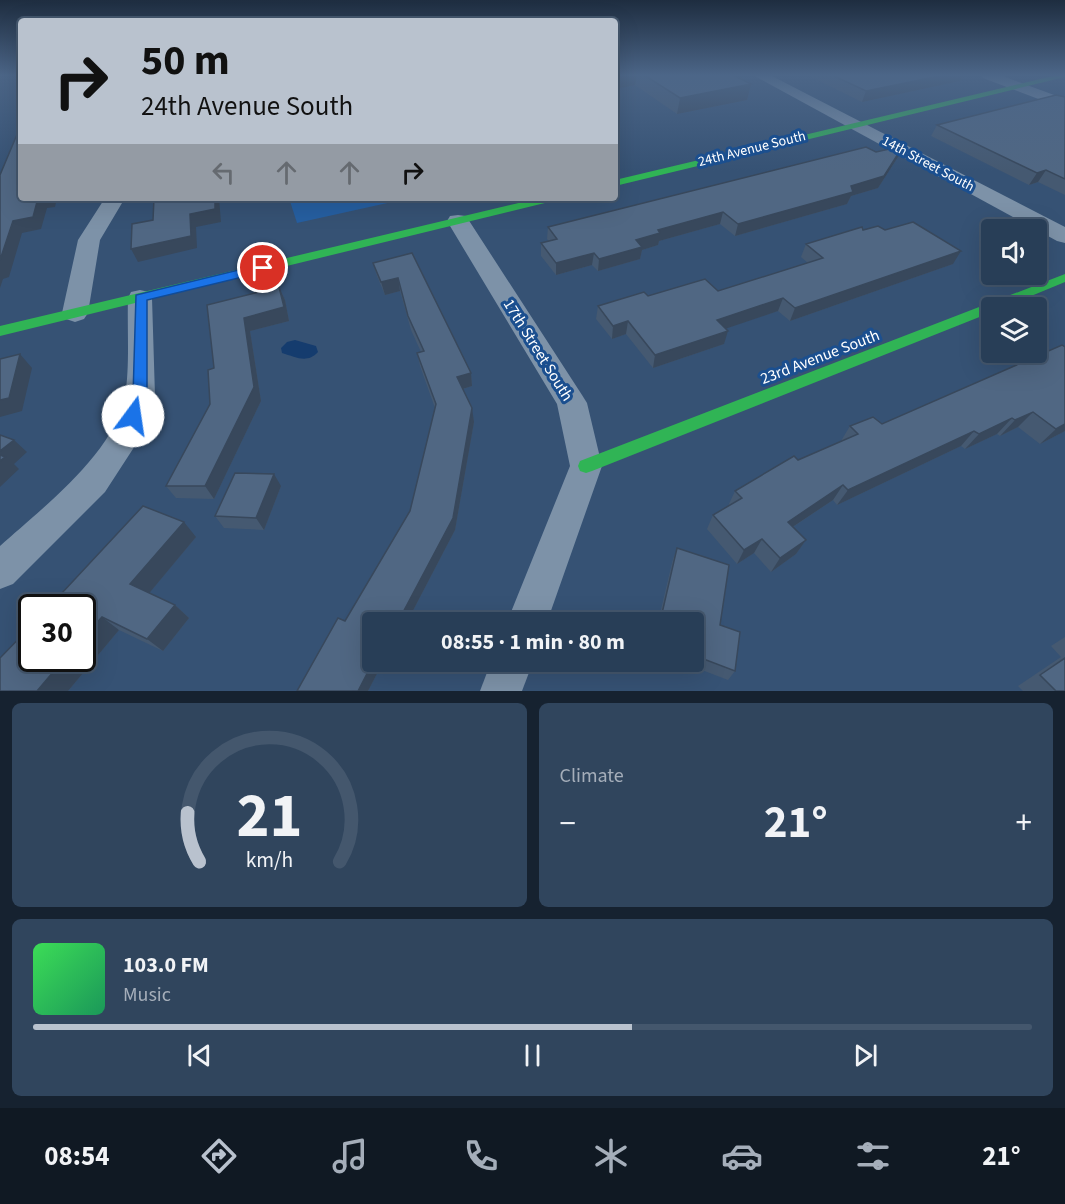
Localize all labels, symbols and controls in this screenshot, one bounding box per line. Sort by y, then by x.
text: 50 m [141,31,230,91]
icon: right [42,42,120,120]
text: 24th Avenue South [141,87,353,126]
street label: 24th Avenue South [696,126,808,172]
street label: 14th Street South [878,131,978,197]
icon: left [207,156,240,189]
icon: ahead [270,156,303,189]
icon: ahead [333,156,366,189]
icon: right [396,156,429,189]
map controls [981,219,1047,363]
button: sound [981,219,1047,285]
pin [237,242,288,293]
icon: arrive [246,251,279,284]
street label: 17th Street South [498,295,578,405]
button: layers [981,297,1047,363]
street label: 23rd Avenue South [757,324,883,390]
position arrow [101,384,165,448]
speed limit sign: 30 [18,594,96,672]
text: 08:55 · 1 min · 80 m [441,626,625,658]
text: Climate [560,762,624,790]
text: 21 [236,772,302,861]
text: 21° [764,791,828,855]
text: − [560,800,576,847]
text: + [1016,800,1032,847]
text: km/h [245,845,293,876]
text: 103.0 FM [123,949,209,981]
text: Music [123,981,171,1009]
icon: previous [183,1039,216,1072]
icon: pause [516,1039,549,1072]
icon: next [849,1039,882,1072]
icon: directions [198,1135,240,1177]
icon: music [329,1135,371,1177]
icon: phone [460,1135,502,1177]
icon: climate [590,1135,632,1177]
icon: car [721,1135,763,1177]
icon: filters [852,1135,894,1177]
text: 08:54 [44,1137,109,1176]
text: 21° [982,1137,1021,1176]

